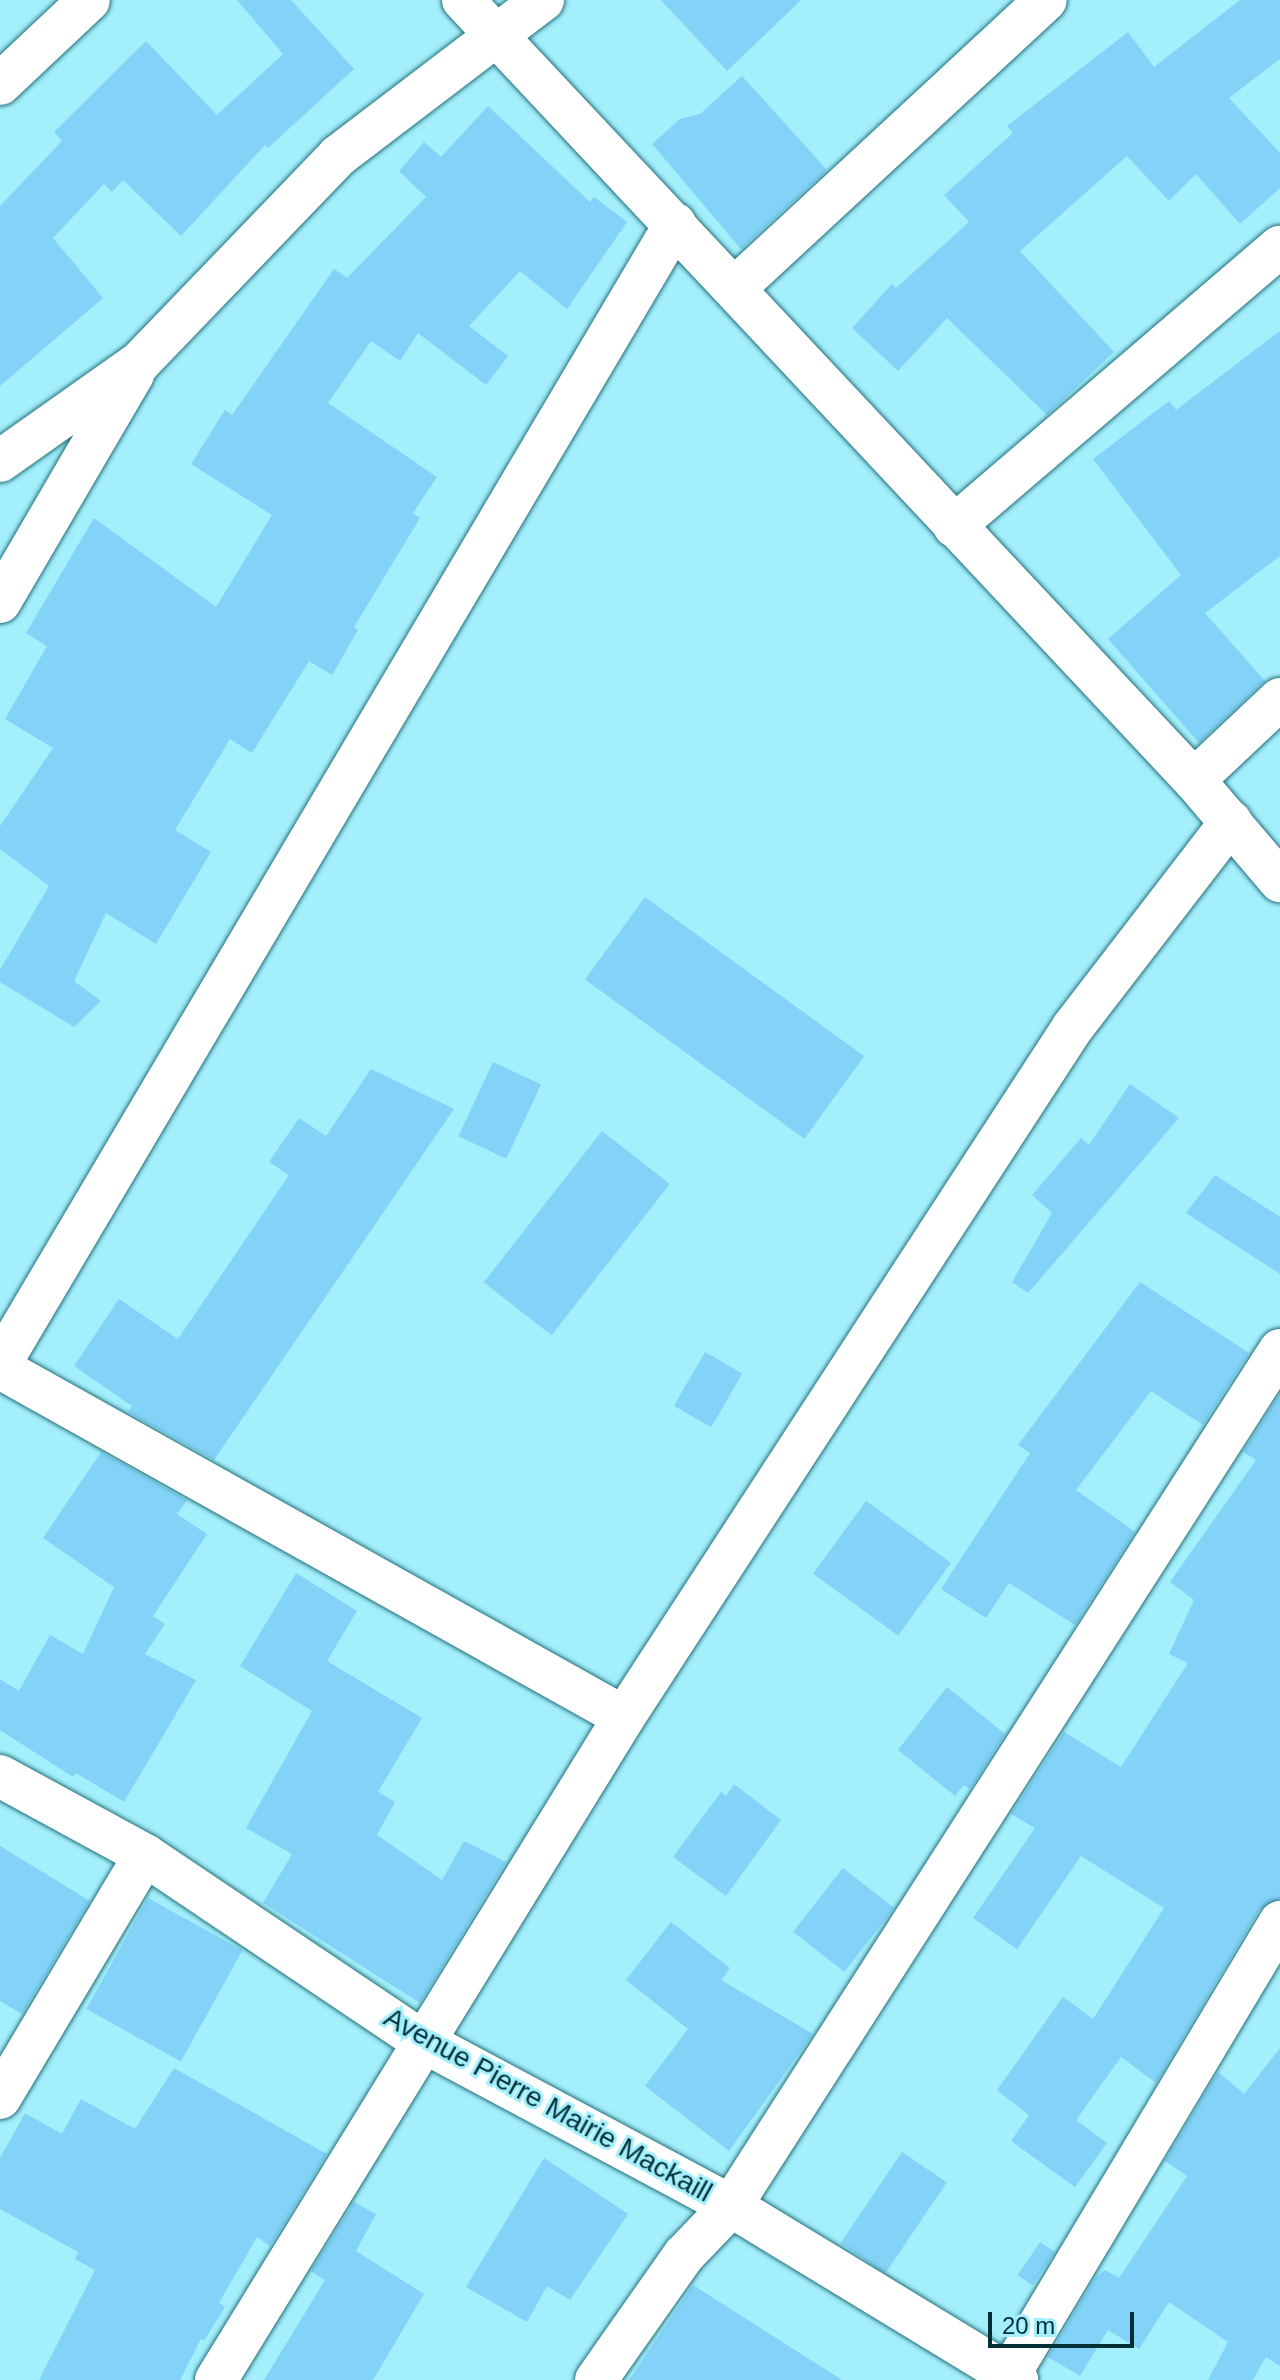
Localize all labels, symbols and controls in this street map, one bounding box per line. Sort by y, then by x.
street label: Avenue Pierre Mairie Mackaill [378,2001,718,2209]
scale bar [992,2296,1138,2346]
text: 20 m [1002,2312,1055,2339]

